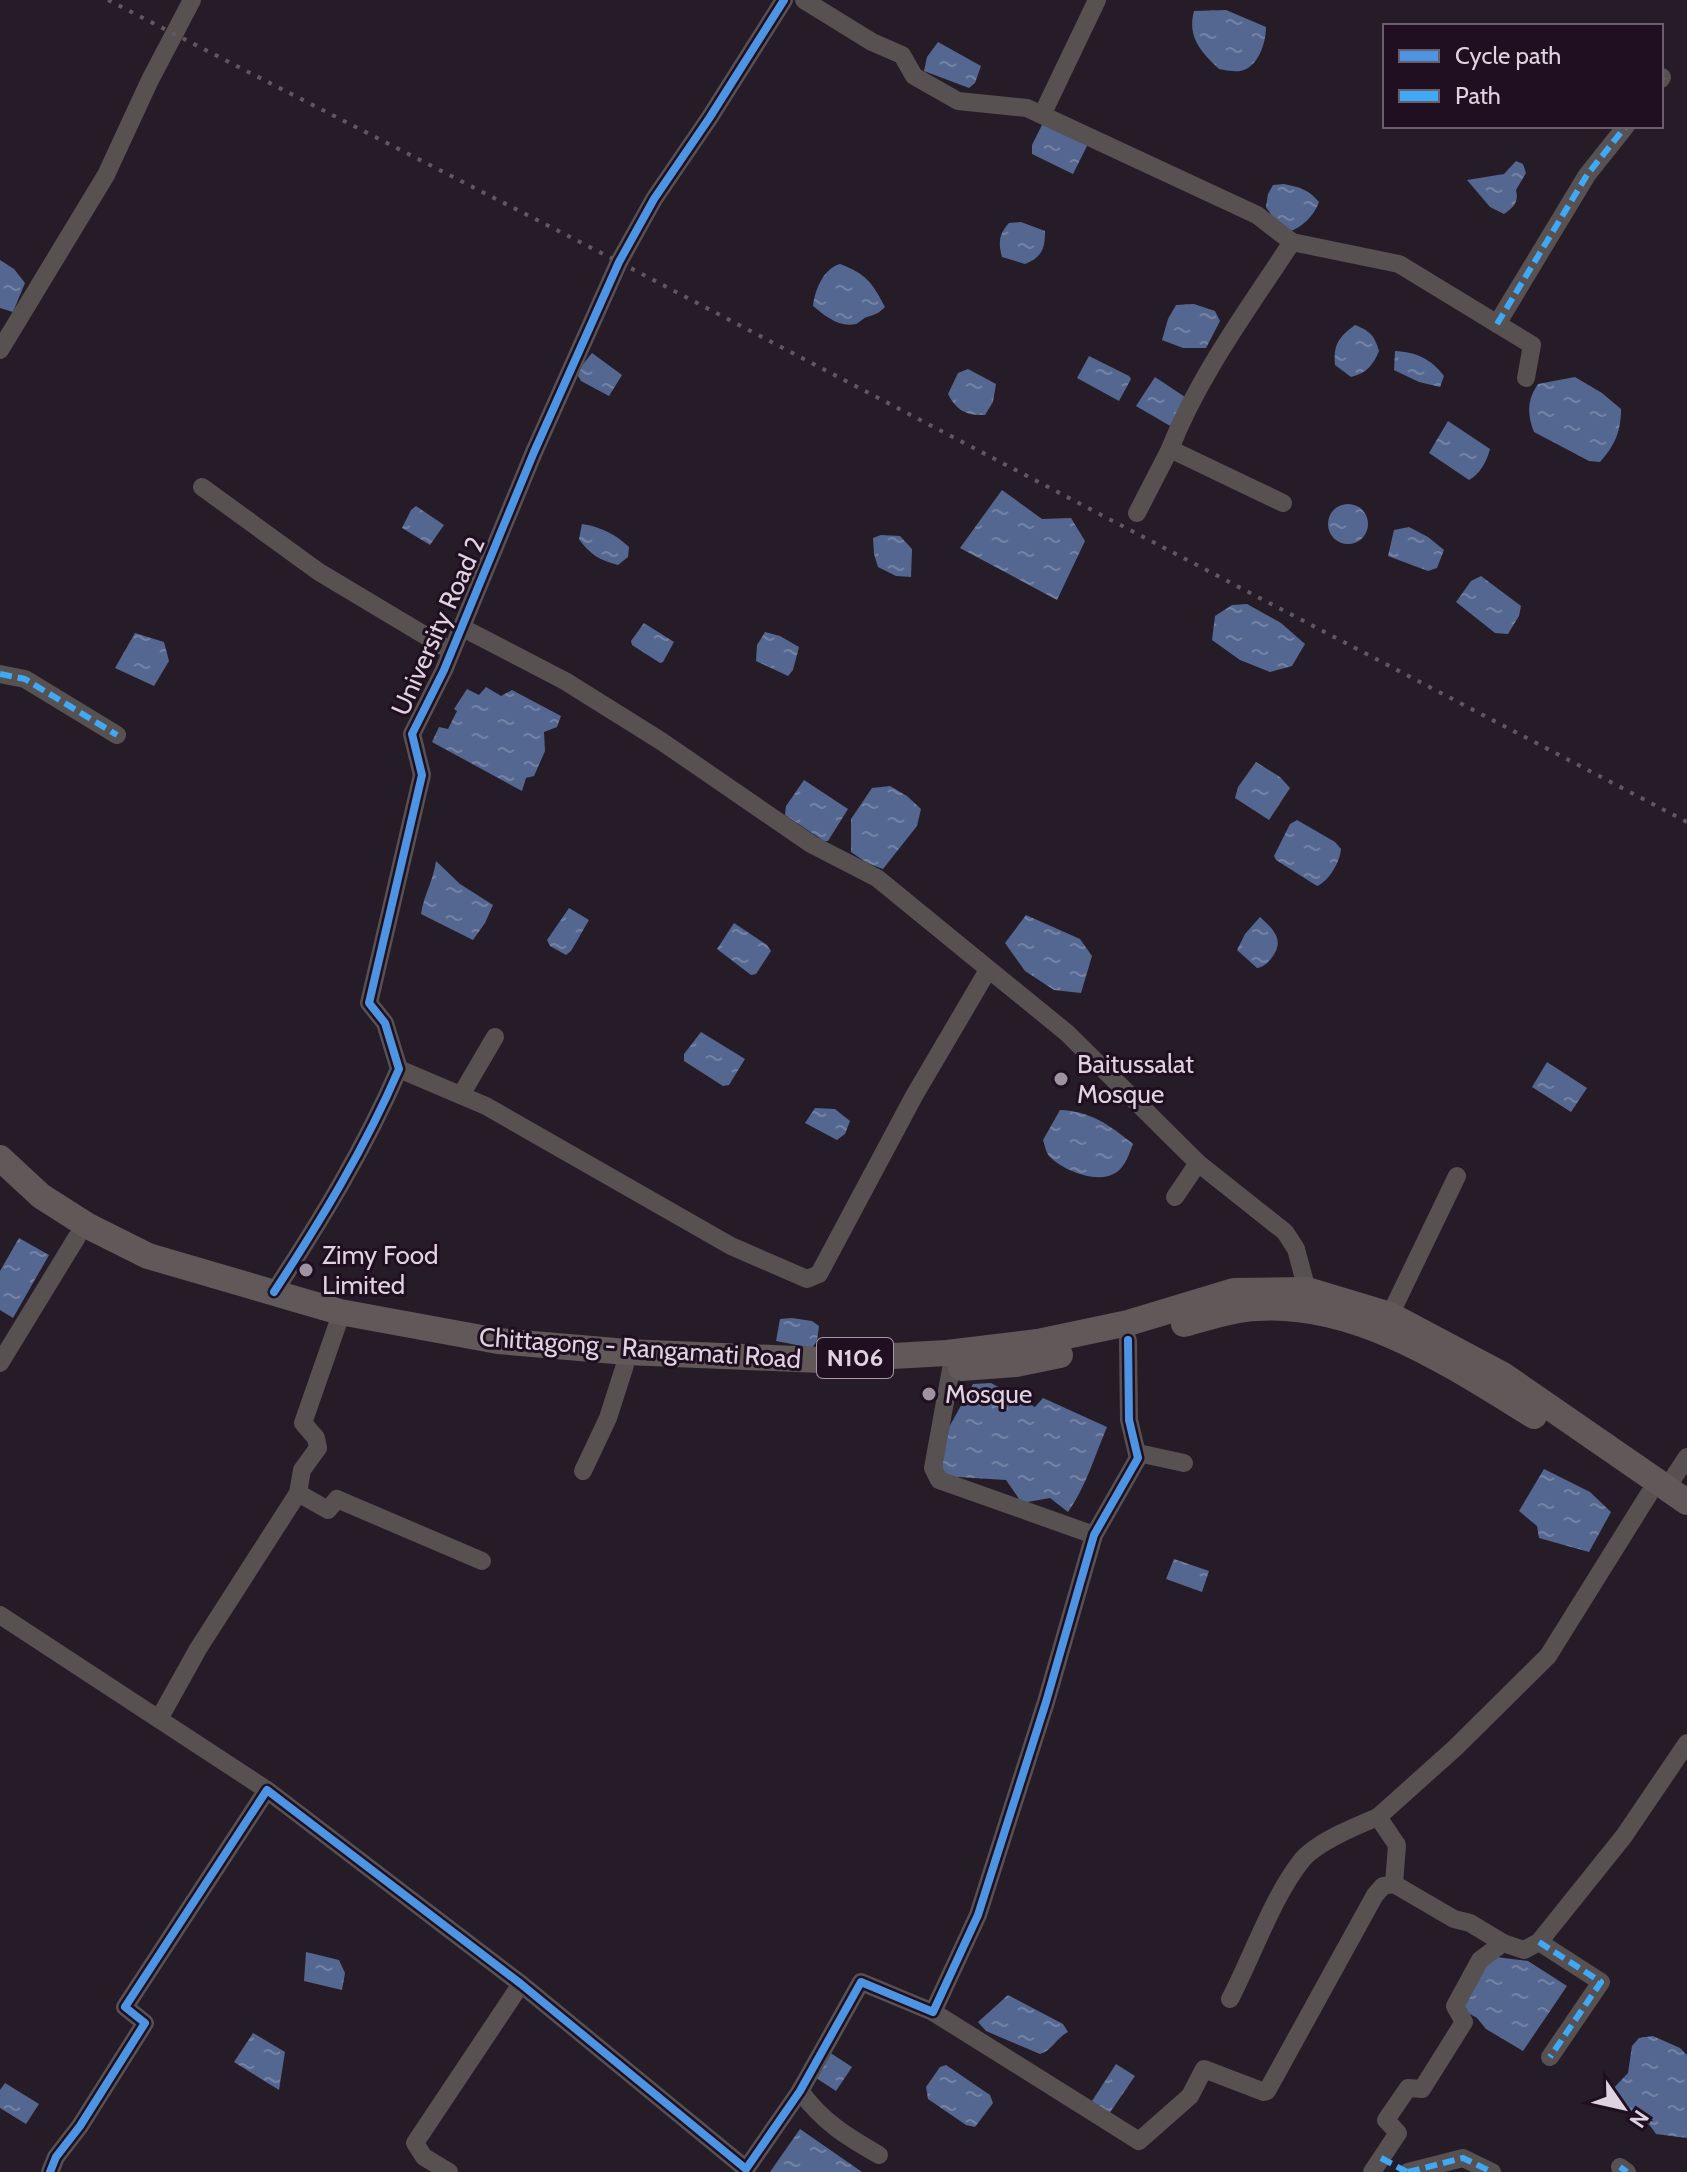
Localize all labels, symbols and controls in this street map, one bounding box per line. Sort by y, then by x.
legend [1383,24,1663,128]
text: Cycle path [1455,41,1561,70]
text: Path [1455,81,1501,110]
street label: University Road 2 [384,532,492,720]
place label: Baitussalat Mosque [1077,1048,1194,1110]
marker: Baitussalat Mosque [1052,1070,1070,1088]
place label: Zimy Food Limited [322,1239,439,1301]
marker: Zimy Food Limited [297,1261,315,1279]
street label: Chittagong - Rangamati Road [478,1321,802,1375]
road number: N106 [817,1338,893,1378]
place label: Mosque [945,1378,1032,1410]
marker: Mosque [920,1385,938,1403]
north arrow [1583,2068,1663,2148]
text: N [1624,2105,1655,2133]

